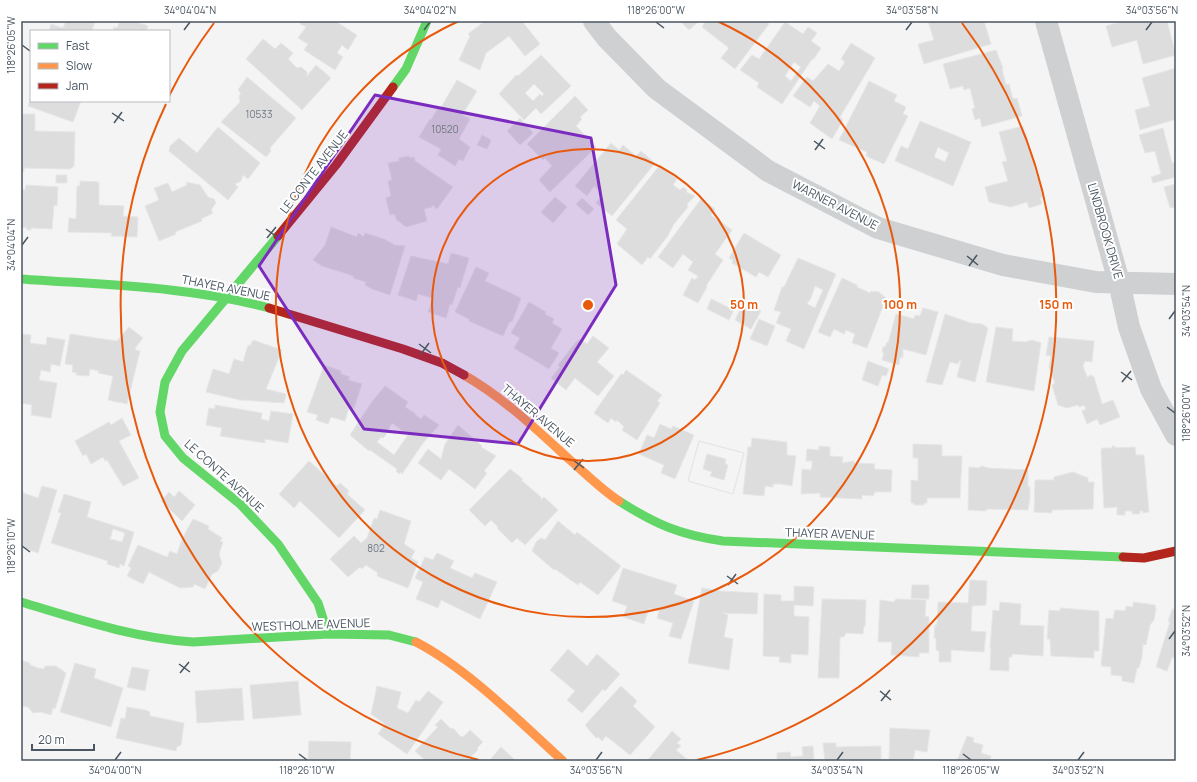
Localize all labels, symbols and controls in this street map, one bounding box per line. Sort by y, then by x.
text: 34°04'04"N [164,3,216,17]
text: 34°04'02"N [404,3,456,17]
text: 118°26'00"W [627,3,685,17]
text: 34°03'58"N [886,3,938,17]
text: 34°03'56"N [1126,3,1178,17]
text: 118°26'05"W [4,16,18,74]
legend [30,30,170,102]
text: Fast [66,37,90,54]
text: Slow [66,57,92,74]
text: Jam [66,77,88,94]
house number: 10533 [246,107,272,121]
house number: 10520 [431,122,459,136]
street label: LE CONTE AVENUE [276,126,352,217]
street label: WARNER AVENUE [789,175,882,234]
street label: LINDBROOK DRIVE [1084,181,1127,281]
text: 34°04'04"N [4,219,18,271]
street label: THAYER AVENUE [180,271,272,304]
text: 34°03'54"N [1179,285,1193,337]
text: 50 m [730,296,758,313]
text: 100 m [883,296,917,313]
text: 150 m [1039,296,1073,313]
centre of rings [581,298,595,312]
street label: THAYER AVENUE [498,380,578,451]
text: 118°26'00"W [1179,384,1193,442]
street label: LE CONTE AVENUE [181,435,268,516]
text: 118°26'10"W [4,518,18,574]
street label: THAYER AVENUE [785,523,875,544]
house number: 802 [367,541,385,555]
text: 34°03'52"N [1179,605,1193,657]
street label: WESTHOLME AVENUE [251,614,371,635]
scale bar [32,726,94,752]
text: 20 m [38,731,65,748]
text: 34°04'00"N [89,763,142,777]
text: 118°26'10"W [279,763,335,777]
text: 34°03'56"N [570,763,622,777]
text: 34°03'54"N [811,763,863,777]
text: 118°26'05"W [942,763,1000,777]
text: 34°03'52"N [1052,763,1104,777]

